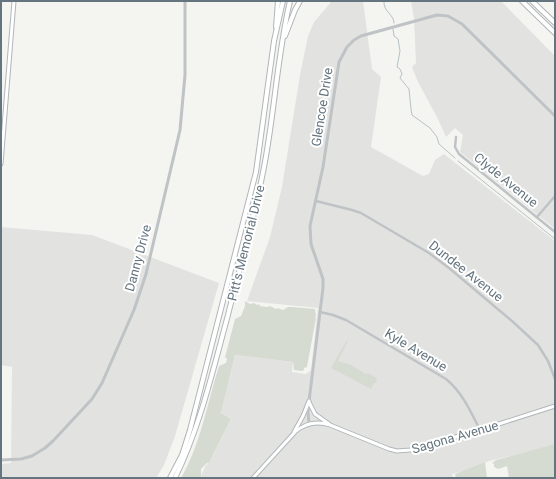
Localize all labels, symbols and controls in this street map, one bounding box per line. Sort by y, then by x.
street label: Glencoe Drive [308,66,336,148]
street label: Clyde Avenue [471,150,541,210]
street label: Pitt's Memorial Drive [224,183,268,302]
street label: Danny Drive [122,223,154,293]
street label: Dundee Avenue [426,237,506,305]
street label: Kyle Avenue [382,326,450,374]
street label: Sagona Avenue [410,417,500,457]

